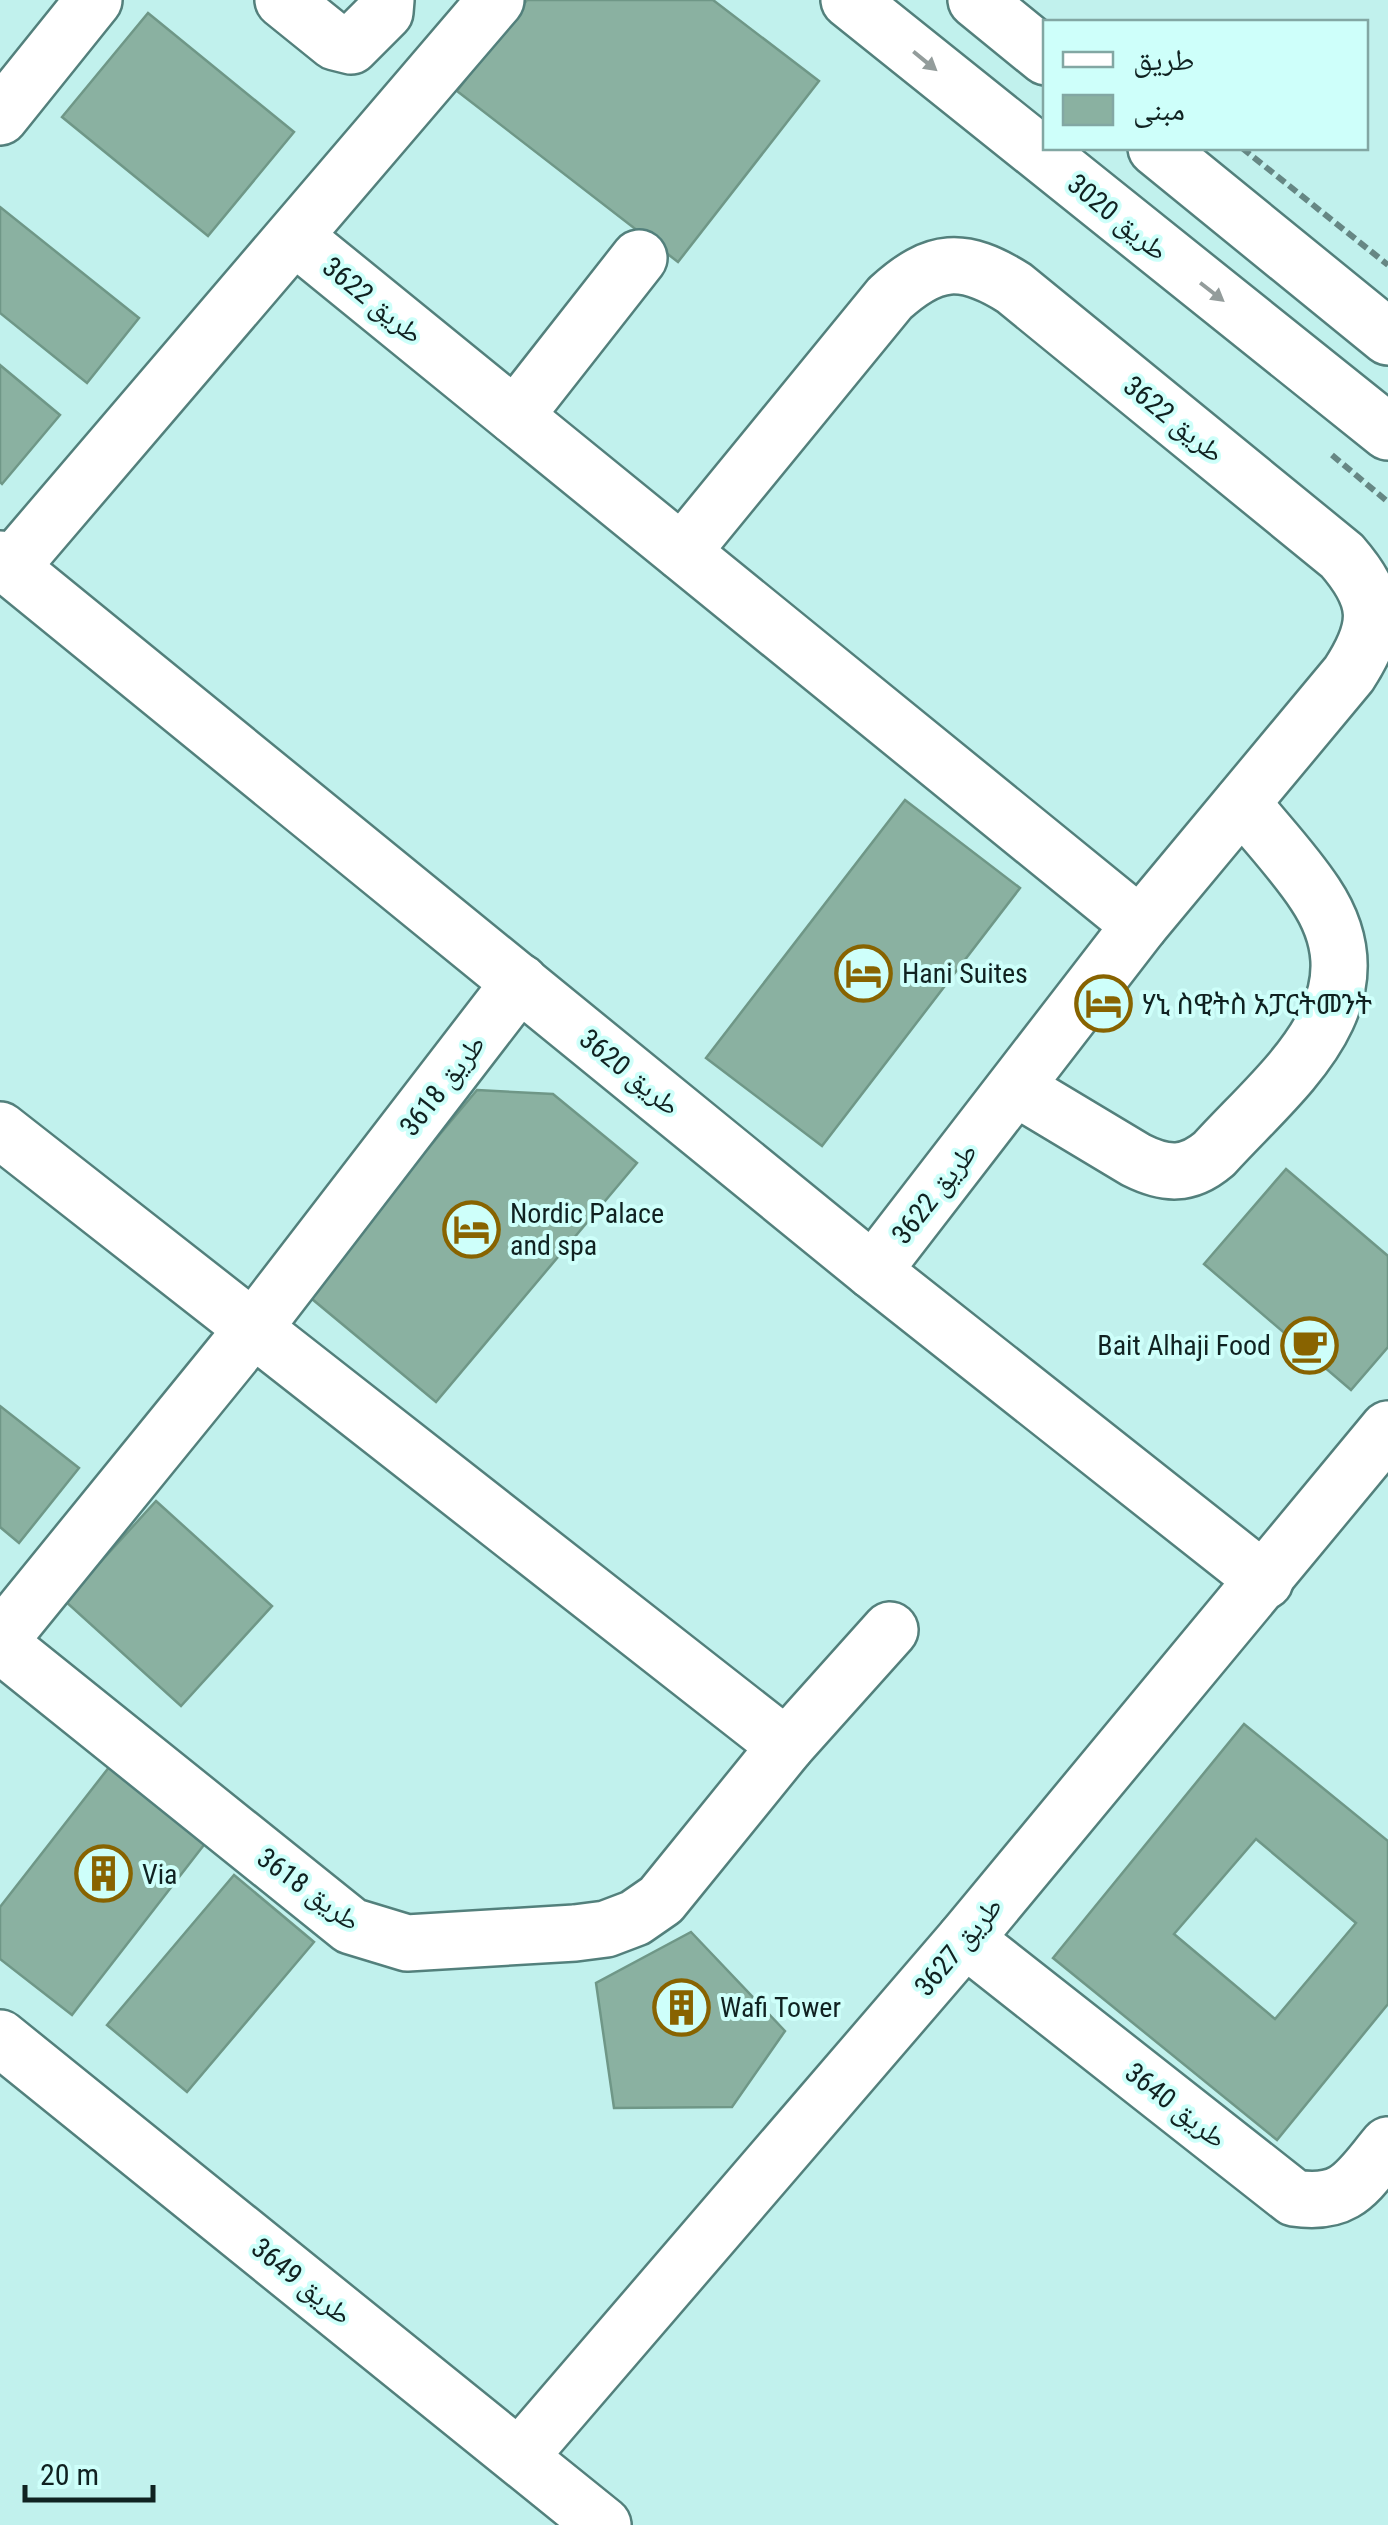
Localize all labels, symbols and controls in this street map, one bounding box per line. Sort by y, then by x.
legend [1043,20,1368,150]
text: طريق [1133,42,1194,78]
one-way arrow [912,50,937,71]
text: مبنى [1133,92,1185,128]
street label: طريق 3020 [1060,167,1174,268]
street label: طريق 3622 [315,250,429,351]
one-way arrow [1200,281,1225,302]
street label: طريق 3622 [1116,369,1230,470]
hotel icon: Hani Suites [833,943,893,1003]
place label: Hani Suites [902,957,1028,990]
hotel icon: ሃኒ ስዊትስ አፓርትመንት [1073,974,1133,1034]
place label: ሃኒ ስዊትስ አፓርትመንት [1142,988,1372,1021]
street label: طريق 3620 [572,1022,686,1123]
street label: طريق 3618 [393,1028,493,1143]
street label: طريق 3622 [885,1136,985,1251]
place label: Nordic Palace and spa [510,1197,664,1262]
hotel icon: Nordic Palace and spa [441,1199,501,1259]
cafe icon: Bait Alhaji Food [1280,1315,1340,1375]
place label: Bait Alhaji Food [1097,1329,1271,1362]
street label: طريق 3618 [250,1841,367,1939]
building icon: Via [73,1844,133,1904]
place label: Via [142,1858,178,1891]
street label: طريق 3627 [907,1890,1010,2003]
building icon: Wafi Tower [651,1977,711,2037]
place label: Wafi Tower [720,1991,841,2024]
street label: طريق 3640 [1118,2056,1233,2156]
street label: طريق 3649 [244,2231,358,2332]
scale bar [25,2440,152,2502]
text: 20 m [40,2457,99,2492]

